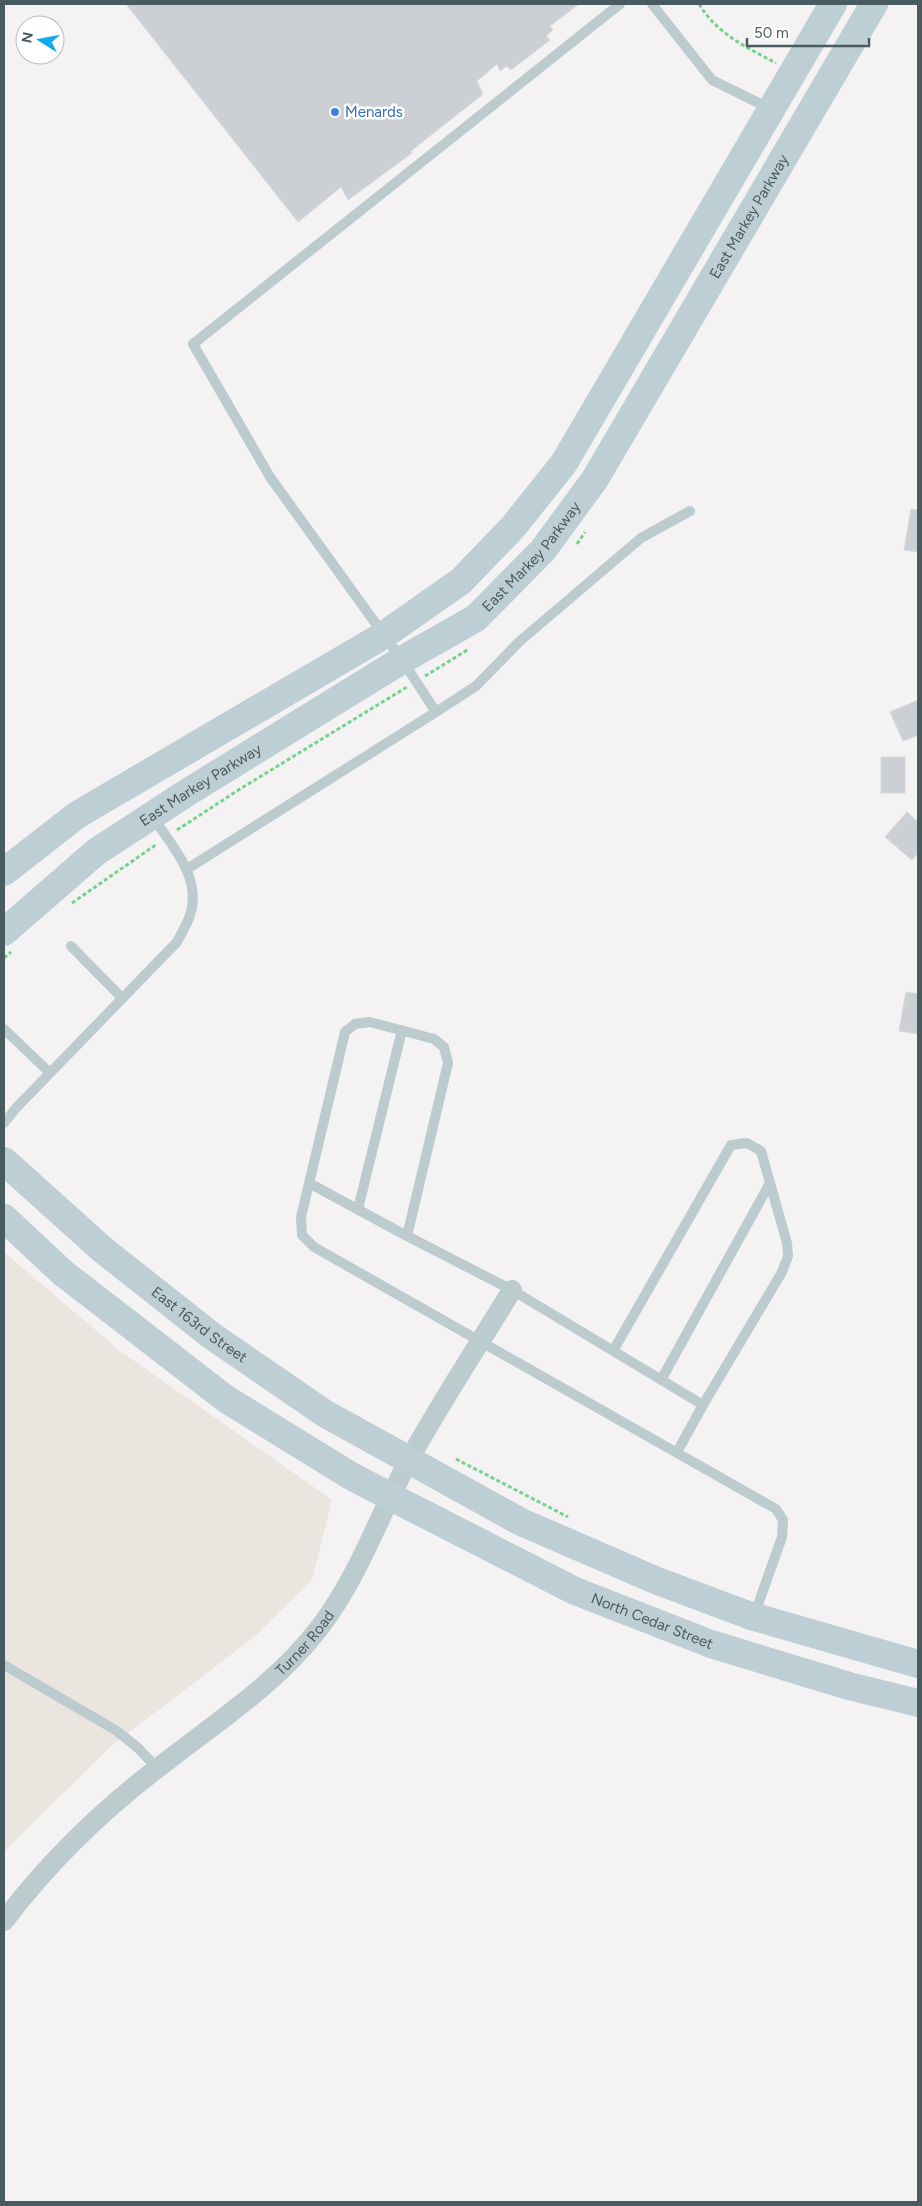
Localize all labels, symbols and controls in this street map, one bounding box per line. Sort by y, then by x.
north arrow [15,15,65,65]
scale bar [747,15,870,47]
text: 50 m [754,24,789,42]
text: N [18,31,37,45]
place label: Menards [345,103,403,121]
marker: Menards [329,106,341,118]
street label: East Markey Parkway [706,151,793,282]
street label: East Markey Parkway [478,498,584,616]
street label: East Markey Parkway [136,740,265,830]
street label: East 163rd Street [148,1283,251,1367]
street label: North Cedar Street [588,1589,716,1653]
street label: Turner Road [272,1607,338,1680]

